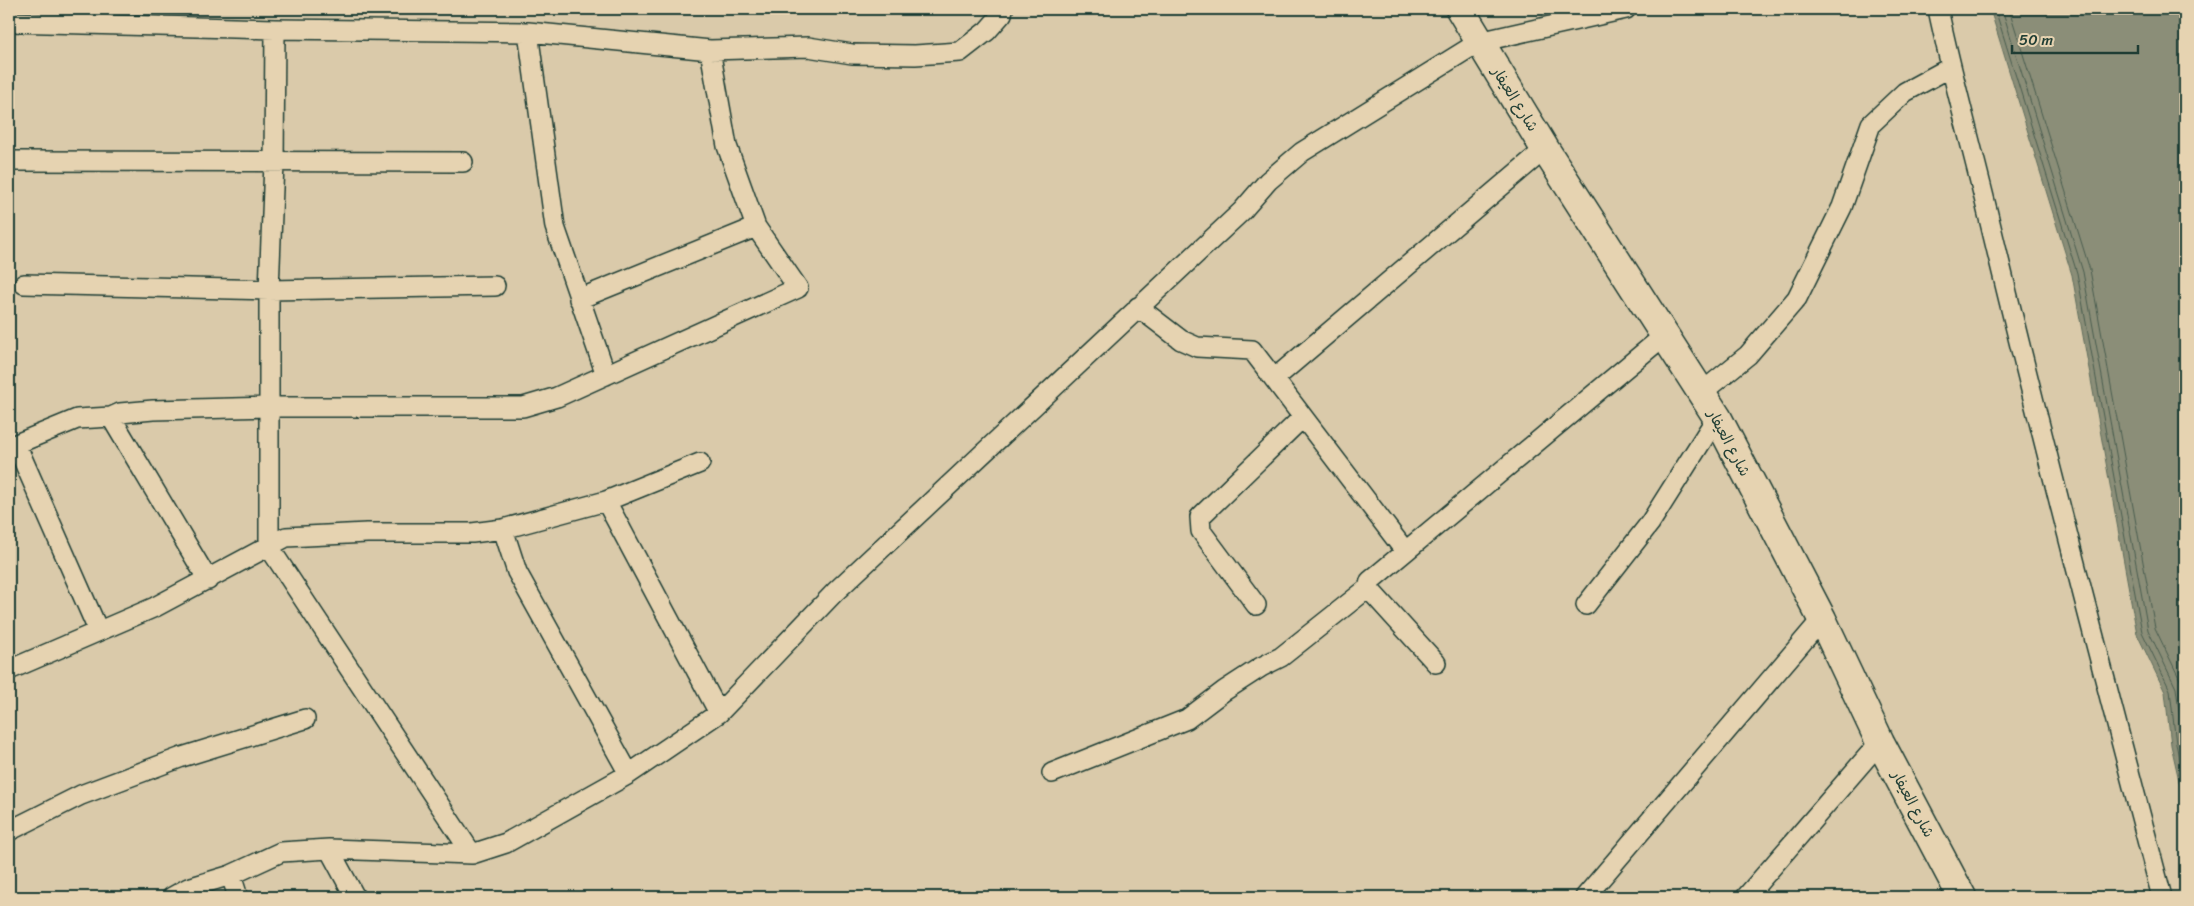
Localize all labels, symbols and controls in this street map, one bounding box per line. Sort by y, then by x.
scale bar [2012,22,2138,54]
text: 50 m [2019,27,2054,53]
street label: شارع العيفار [1484,60,1545,137]
street label: شارع العيفار [1700,404,1758,481]
street label: شارع العيفار [1884,765,1942,842]

